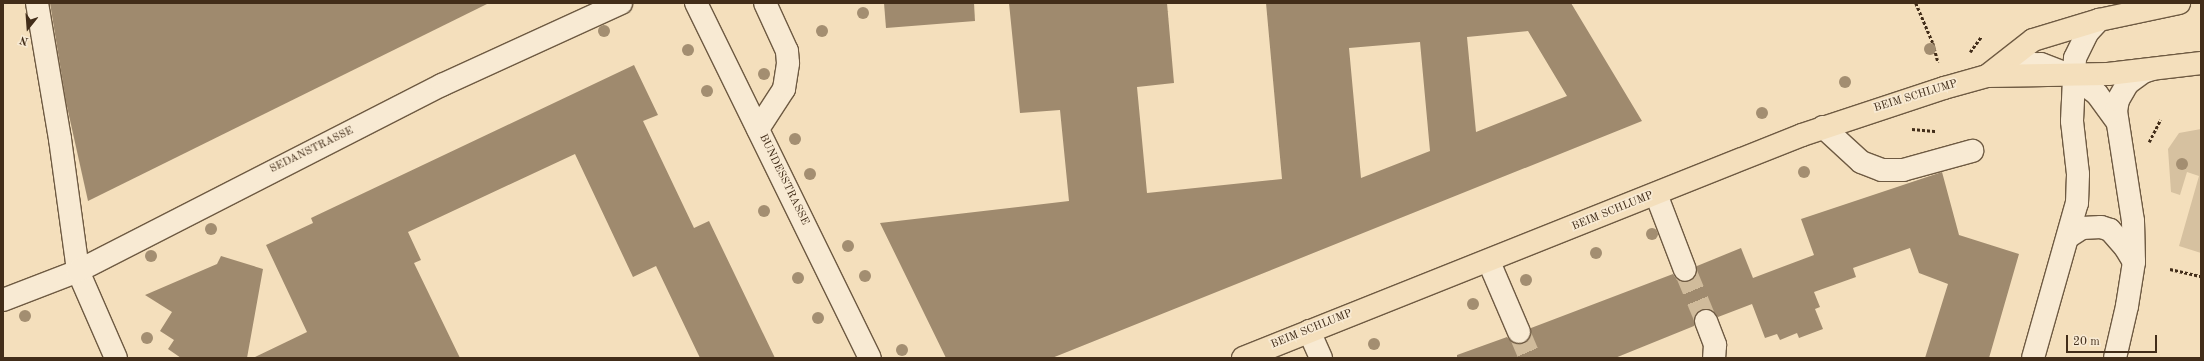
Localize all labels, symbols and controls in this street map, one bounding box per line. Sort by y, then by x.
north arrow [8,8,48,48]
text: N [19,33,30,46]
street label: BEIM SCHLUMP [1873,78,1959,116]
street label: SEDANSTRASSE [268,125,356,177]
street label: BUNDESSTRASSE [755,132,811,228]
street label: BEIM SCHLUMP [1570,190,1656,234]
street label: BEIM SCHLUMP [1269,308,1355,352]
scale bar [2068,327,2159,353]
text: 20 m [2073,336,2100,348]

